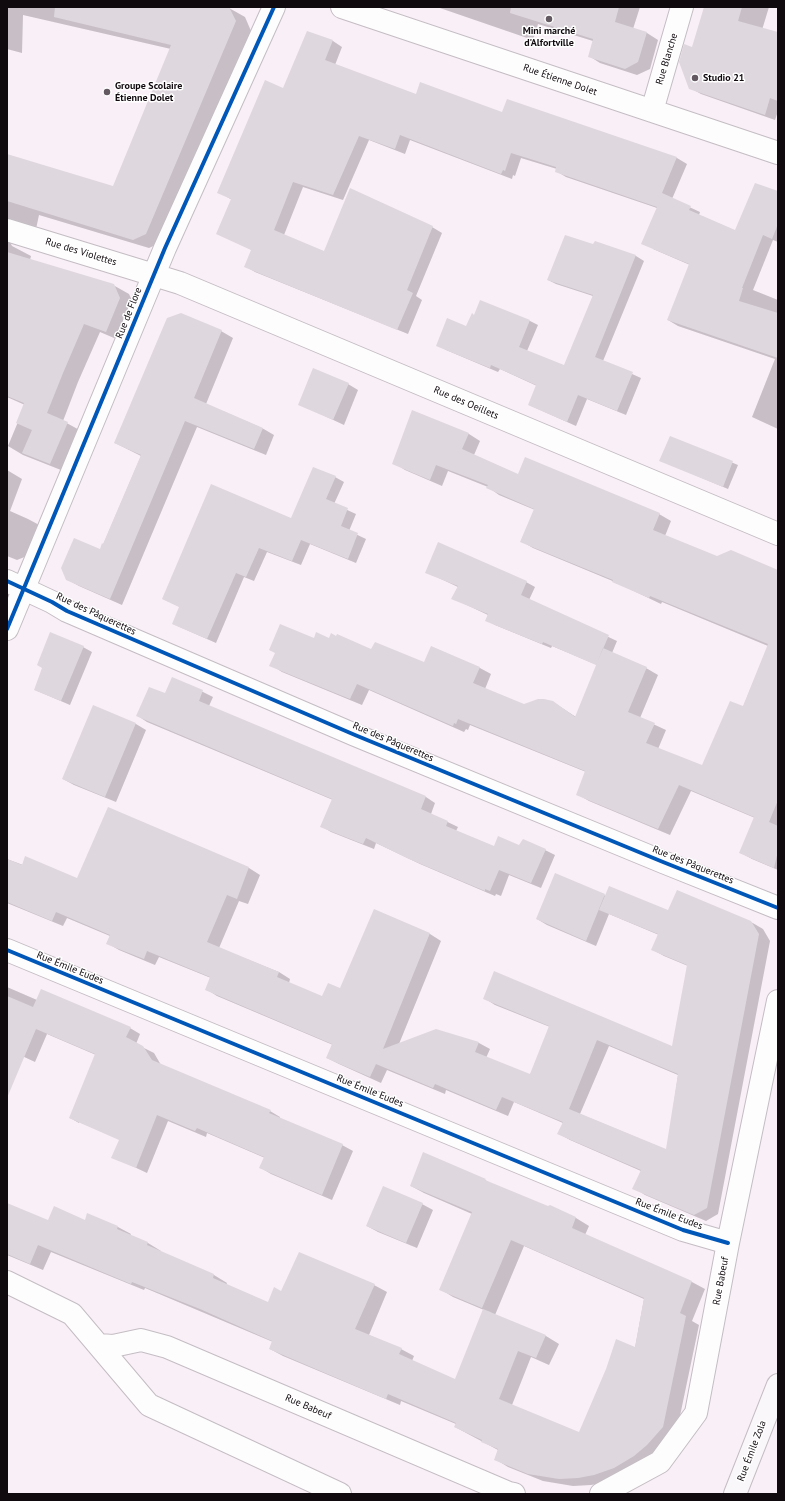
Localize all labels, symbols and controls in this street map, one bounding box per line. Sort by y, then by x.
marker: Mini marché d'Alfortville [544,14,554,24]
place label: Mini marché d'Alfortville [523,25,575,48]
street label: Rue Blanche [653,32,681,86]
street label: Rue Étienne Dolet [521,62,599,98]
place label: Studio 21 [703,72,744,84]
marker: Studio 21 [690,73,700,83]
place label: Groupe Scolaire Étienne Dolet [115,80,182,104]
marker: Groupe Scolaire Étienne Dolet [102,87,112,97]
street label: Rue des Violettes [44,235,118,269]
street label: Rue de Flore [113,286,145,340]
street label: Rue des Oeillets [432,384,500,422]
street label: Rue des Pâquerettes [54,590,138,638]
street label: Rue des Pâquerettes [351,720,435,764]
street label: Rue des Pâquerettes [651,843,735,887]
street label: Rue Émile Eudes [35,949,105,987]
street label: Rue Émile Eudes [335,1072,405,1110]
street label: Rue Émile Eudes [634,1196,704,1232]
street label: Rue Babeuf [710,1256,732,1306]
street label: Rue Babeuf [283,1392,333,1422]
street label: Rue Émile Zola [735,1419,769,1483]

